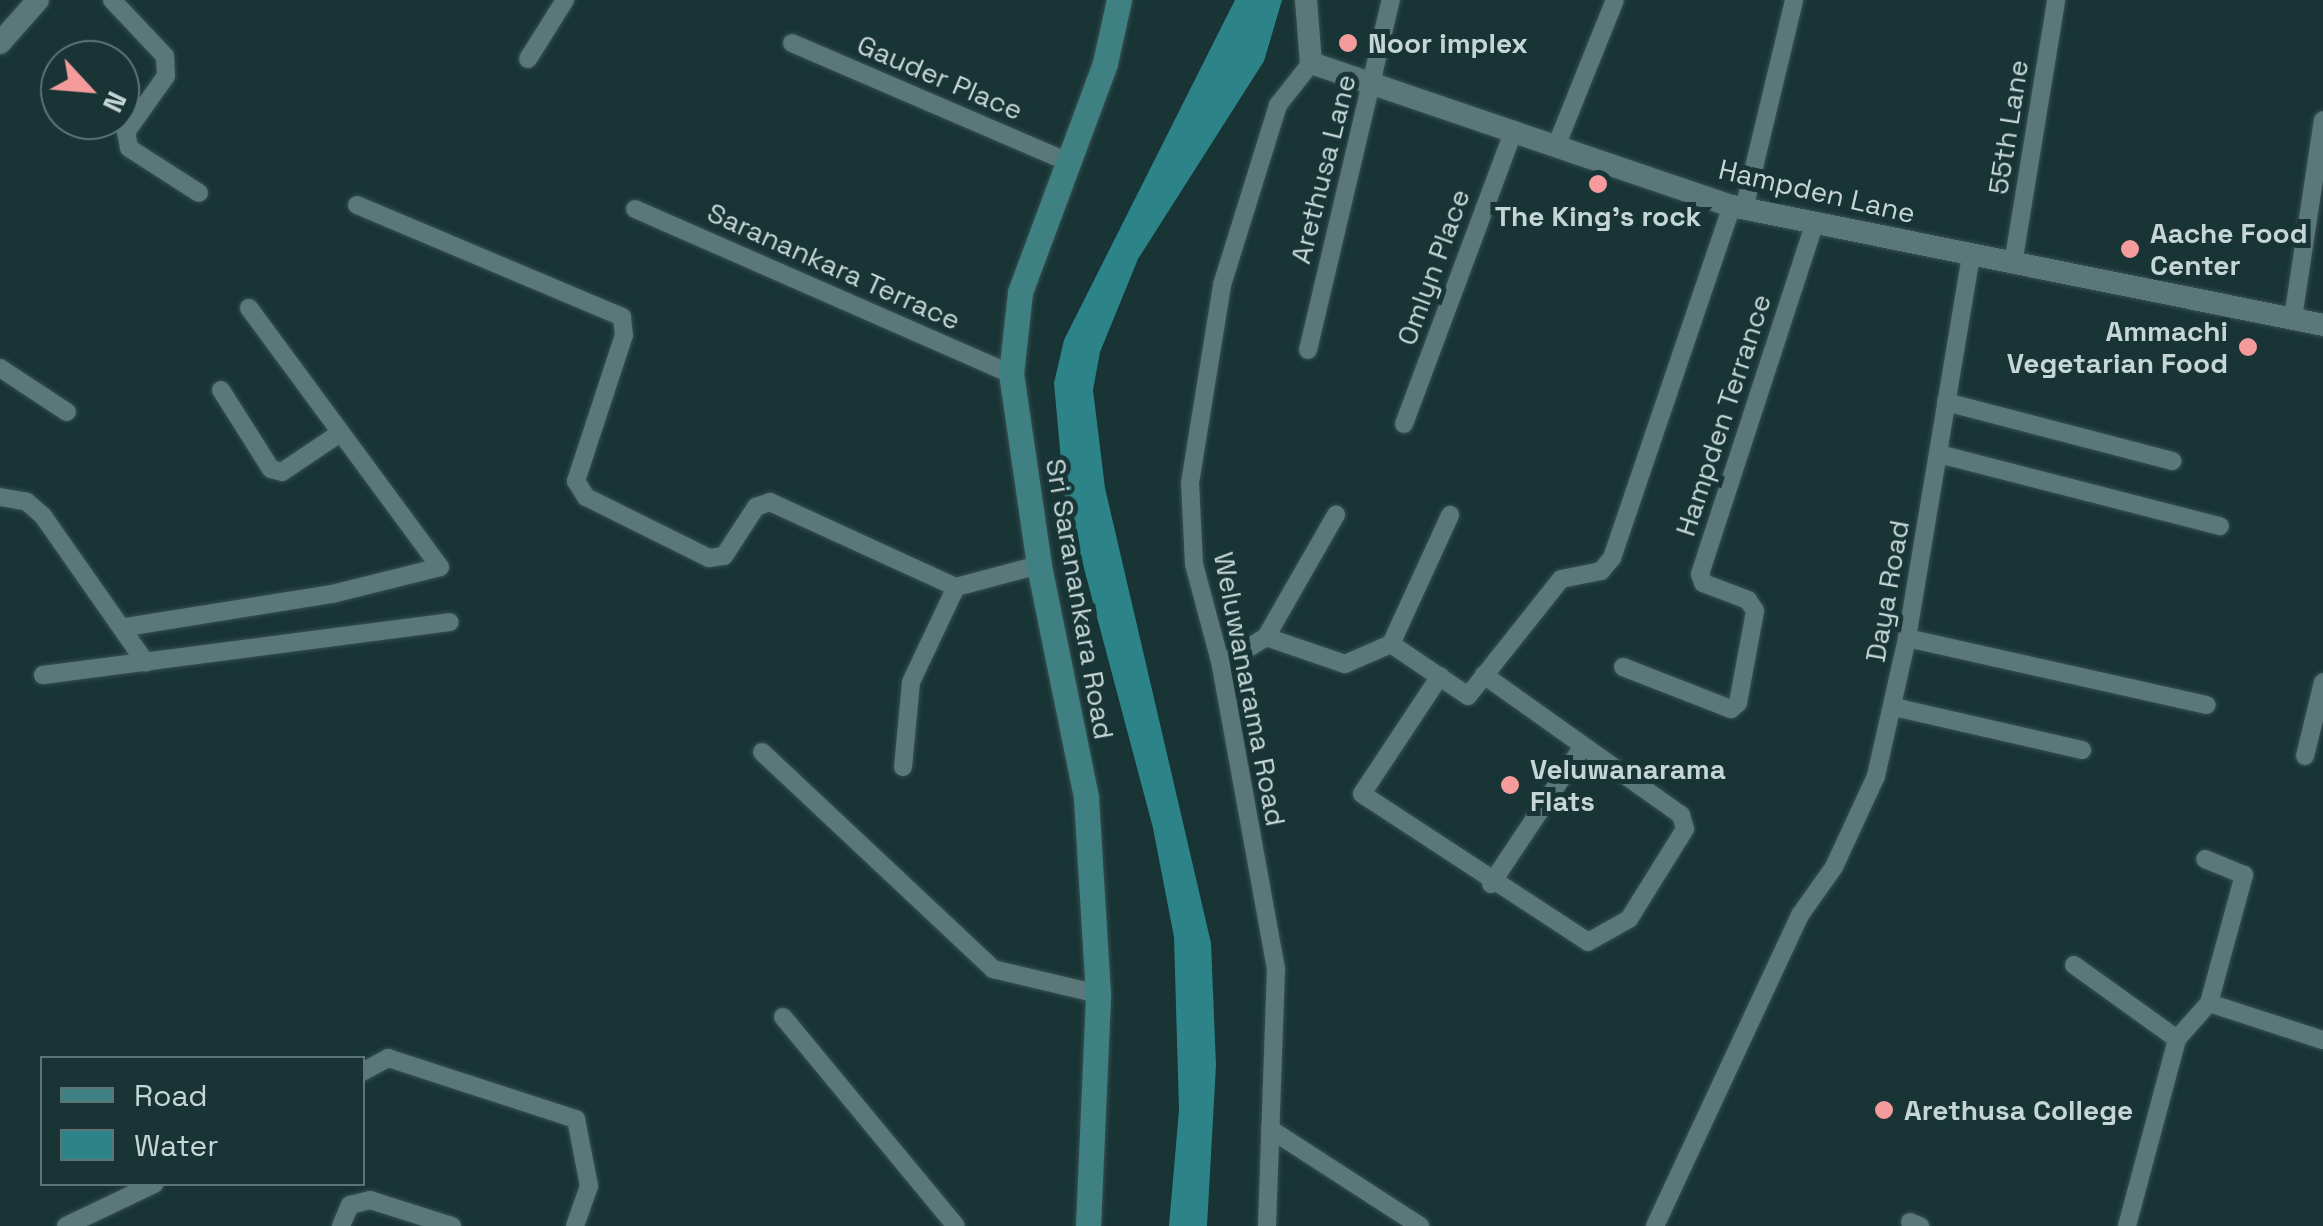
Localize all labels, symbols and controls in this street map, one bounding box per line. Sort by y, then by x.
place label: Noor implex [1368,26,1528,60]
street label: Gauder Place [852,27,1028,127]
marker: Noor implex [1337,32,1359,54]
north arrow [40,40,140,140]
street label: 55th Lane [1981,57,2035,197]
street label: Arethusa Lane [1283,71,1363,267]
text: N [95,86,135,119]
street label: Hampden Lane [1715,152,1919,230]
marker: The King's rock [1587,173,1609,195]
street label: Omlyn Place [1389,184,1477,350]
street label: Saranankara Terrace [702,195,966,337]
place label: The King's rock [1495,199,1701,233]
place label: Aache Food Center [2150,216,2308,282]
marker: Aache Food Center [2119,238,2141,260]
street label: Hampden Terrance [1668,290,1778,540]
place label: Ammachi Vegetarian Food [2007,314,2228,380]
marker: Ammachi Vegetarian Food [2237,336,2259,358]
street label: Sri Saranankara Road [1039,456,1121,742]
street label: Daya Road [1858,517,1916,665]
street label: Weluwanarama Road [1207,549,1293,829]
place label: Veluwanarama Flats [1530,752,1726,818]
marker: Veluwanarama Flats [1499,774,1521,796]
legend [40,1056,365,1186]
text: Road [134,1076,208,1115]
place label: Arethusa College [1904,1093,2133,1127]
marker: Arethusa College [1873,1099,1895,1121]
text: Water [134,1126,219,1165]

